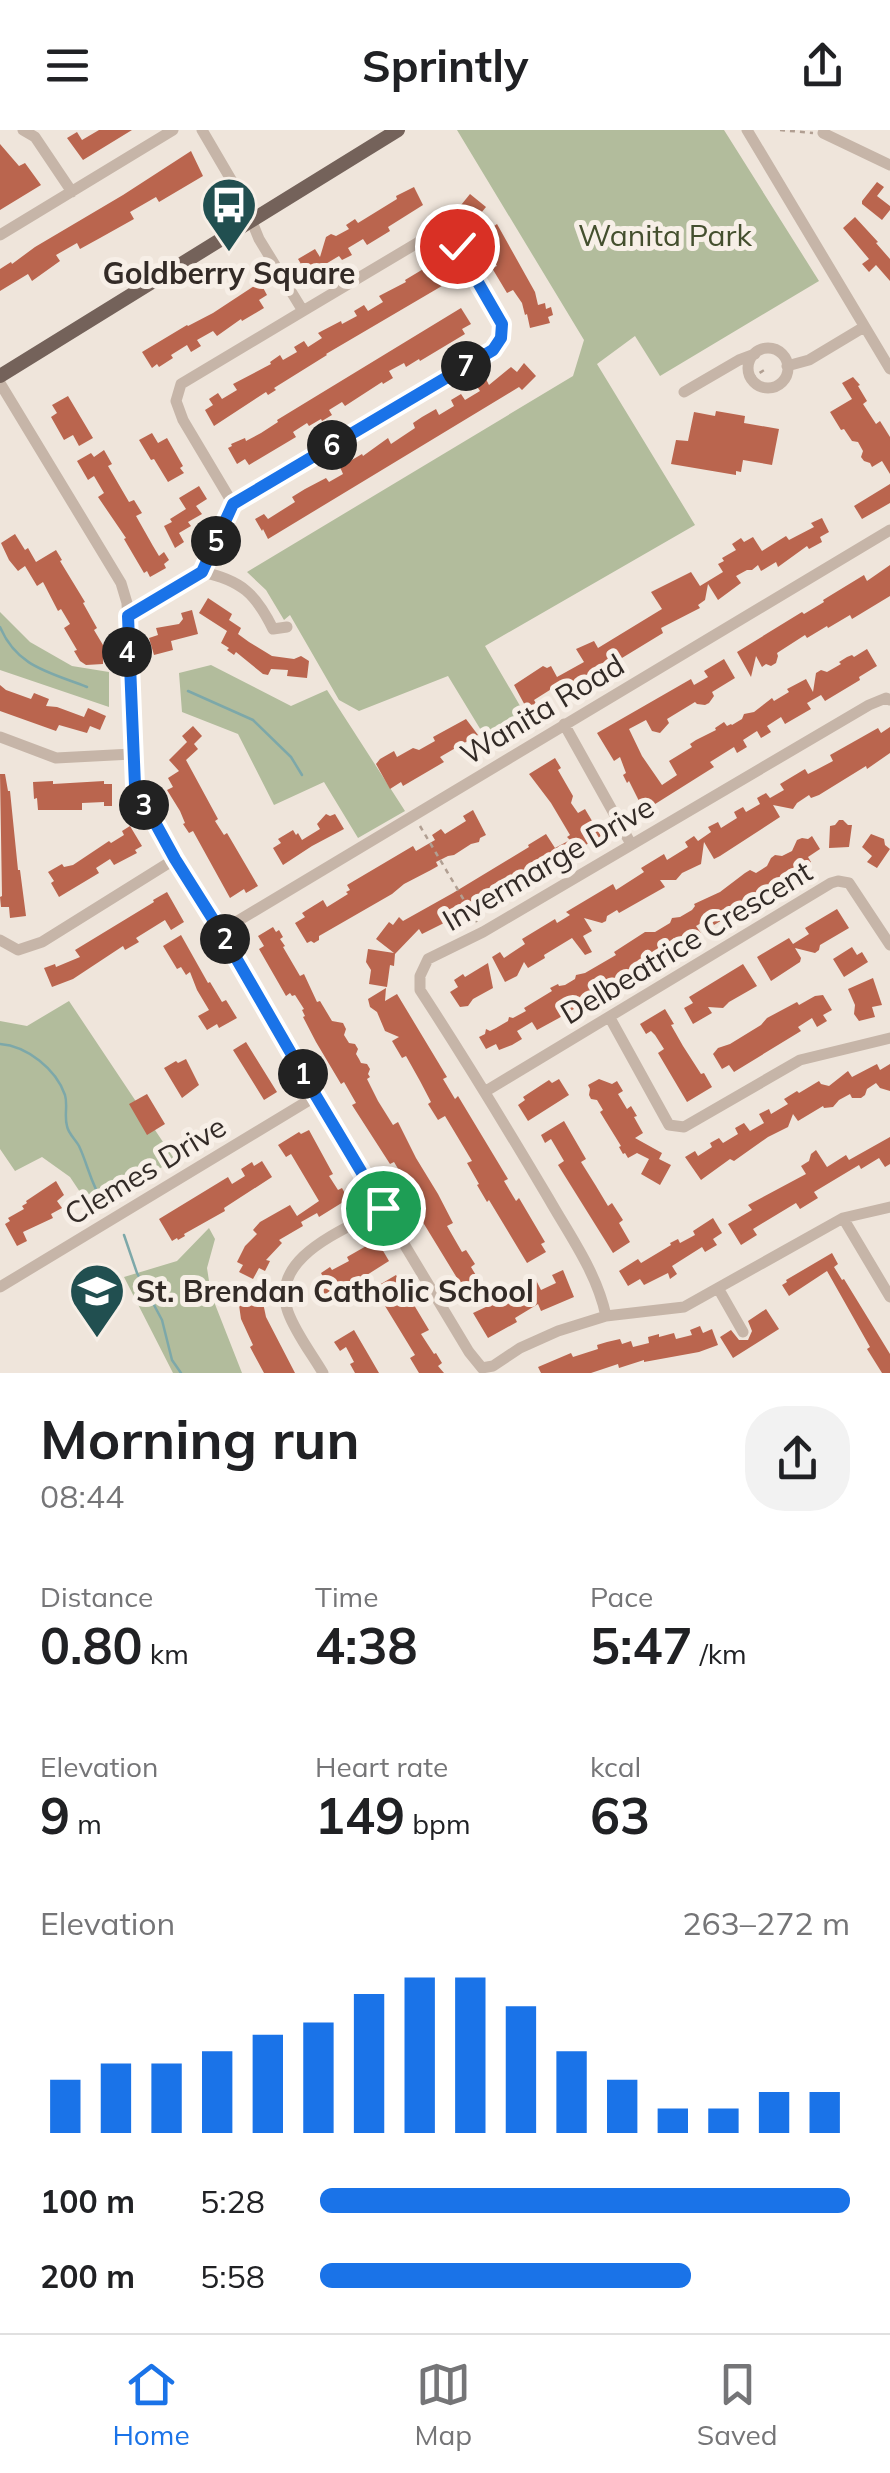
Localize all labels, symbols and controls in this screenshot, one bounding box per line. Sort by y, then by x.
text: Sprintly [362,37,528,93]
icon: menu [40,38,95,93]
icon: share [795,38,850,93]
bus stop icon: Goldberry Square [199,175,259,254]
pin [415,204,500,289]
park label: Wanita Park [578,216,752,254]
icon: check [430,219,485,274]
place label: Goldberry Square [103,254,355,292]
pin: 7 [441,341,491,391]
text: 7 [458,348,474,383]
pin: 6 [307,420,357,470]
text: 6 [324,427,340,462]
pin: 5 [191,516,241,566]
text: 5 [208,523,224,558]
pin: 4 [102,627,152,677]
text: 4 [119,634,135,669]
street label: Wanita Road [453,645,631,773]
pin: 3 [119,780,169,830]
text: 3 [136,787,152,822]
street label: Invermarge Drive [435,787,661,939]
street label: Delbeatrice Crescent [553,852,819,1032]
pin: 2 [200,914,250,964]
text: 2 [217,921,233,956]
pin: 1 [278,1049,328,1099]
text: 1 [295,1056,311,1091]
street label: Clemes Drive [57,1107,233,1233]
pin [341,1166,426,1251]
icon: arrive [356,1181,411,1236]
school or university icon: St. Brendan Catholic School [67,1261,127,1340]
place label: St. Brendan Catholic School [136,1272,534,1310]
text: Morning run [40,1404,360,1473]
button: share [745,1406,850,1511]
text: 08:44 [40,1476,124,1516]
text: Distance [40,1579,153,1614]
text: Time [315,1579,378,1614]
text: Pace [590,1579,653,1614]
text: 0.80 [40,1614,142,1677]
text: 4:38 [315,1614,417,1677]
text: 5:47 [590,1614,692,1677]
text: km [142,1636,189,1671]
text: /km [692,1636,747,1671]
text: Elevation [40,1749,158,1784]
text: Heart rate [315,1749,448,1784]
text: kcal [590,1749,641,1784]
text: 9 [40,1784,70,1847]
text: 149 [315,1784,405,1847]
text: 63 [590,1784,650,1847]
text: m [70,1806,102,1841]
text: bpm [405,1806,471,1841]
text: Elevation [40,1903,175,1943]
text: 263–272 m [682,1903,850,1943]
text: 100 m [40,2181,135,2221]
text: 5:28 [200,2181,265,2221]
text: 200 m [40,2256,135,2296]
text: 5:58 [200,2256,265,2296]
tab: Home [112,2357,190,2452]
tab: Map [414,2357,472,2452]
tab: Saved [697,2357,778,2452]

